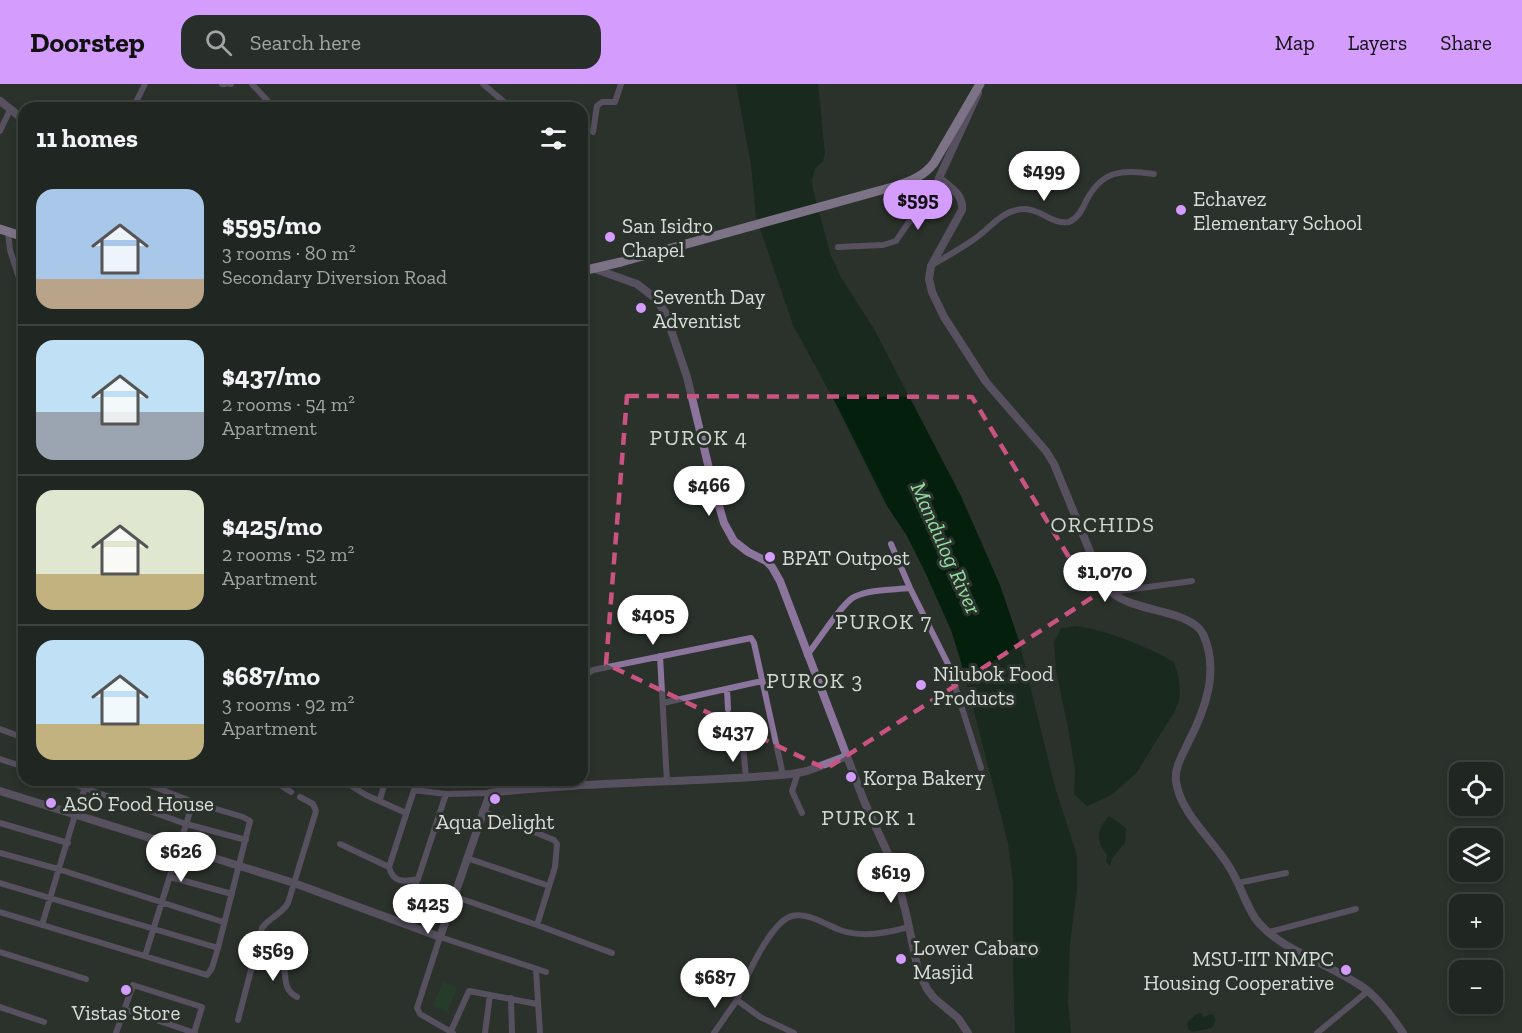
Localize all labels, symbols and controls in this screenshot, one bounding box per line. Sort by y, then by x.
search box [181,15,601,69]
text: Doorstep [30,26,145,59]
icon: search [202,26,235,59]
text: Search here [250,29,361,56]
text: Map [1275,30,1315,55]
text: Layers [1348,30,1407,55]
text: Share [1440,30,1492,55]
text: 11 homes [36,122,138,154]
icon: filters [537,122,570,155]
pin: $499 [1008,151,1080,202]
text: $499 [1023,158,1065,182]
pin: $595 [882,180,954,231]
place label: Echavez Elementary School [1193,186,1363,235]
text: $595 [897,187,939,211]
marker: Echavez Elementary School [1174,203,1188,217]
text: $595/mo [222,209,321,241]
icon: home [84,213,156,285]
place label: San Isidro Chapel [622,213,713,262]
marker: San Isidro Chapel [603,230,617,244]
text: 3 rooms · 80 m² [222,241,356,265]
text: Secondary Diversion Road [222,265,447,289]
place label: Seventh Day Adventist [653,284,765,333]
marker: Seventh Day Adventist [634,301,648,315]
text: $437/mo [222,360,321,392]
icon: home [84,364,156,436]
text: 2 rooms · 54 m² [222,392,355,416]
text: Apartment [222,416,317,440]
district label: PUROK 4 [650,424,748,451]
pin: $466 [673,466,745,517]
text: $466 [688,473,730,497]
water label: Mandulog River [905,478,987,619]
text: $425/mo [222,510,323,542]
district label: ORCHIDS [1051,511,1155,538]
icon: home [84,514,156,586]
text: 2 rooms · 52 m² [222,542,355,566]
place label: BPAT Outpost [782,545,910,570]
marker: BPAT Outpost [763,550,777,564]
pin: $1,070 [1056,552,1154,603]
text: $1,070 [1077,559,1133,583]
text: Apartment [222,566,317,590]
pin: $405 [617,595,689,646]
text: $405 [631,602,675,626]
district label: PUROK 7 [835,608,933,635]
text: $687/mo [222,660,320,692]
place label: Nilubok Food Products [933,661,1054,710]
icon: home [84,664,156,736]
district label: PUROK 3 [766,667,864,694]
marker: Nilubok Food Products [914,678,928,692]
text: 3 rooms · 92 m² [222,692,354,716]
pin: $437 [697,712,769,763]
text: Apartment [222,716,317,740]
text: $437 [712,719,754,743]
map controls [1449,762,1503,1014]
button: locate [1449,762,1503,816]
place label: Korpa Bakery [863,765,985,790]
marker: Korpa Bakery [844,770,858,784]
place label: ASÖ Food House [63,791,214,816]
marker: Aqua Delight [488,792,502,806]
marker: ASÖ Food House [44,796,58,810]
district label: PUROK 1 [821,804,917,831]
place label: Aqua Delight [436,809,554,834]
button: layers [1449,828,1503,882]
pin: $626 [145,832,217,883]
text: $626 [160,839,202,863]
pin: $619 [855,853,927,904]
text: $619 [871,860,911,884]
pin: $425 [392,884,464,935]
text: $425 [407,891,449,915]
button: + [1449,894,1503,948]
pin: $569 [237,931,309,982]
place label: Lower Cabaro Masjid [913,935,1039,985]
text: $569 [252,938,294,962]
place label: MSU-IIT NMPC Housing Cooperative [1144,946,1334,995]
marker: Lower Cabaro Masjid [894,952,908,966]
pin: $687 [679,958,751,1009]
button: − [1449,960,1503,1014]
marker: MSU-IIT NMPC Housing Cooperative [1339,963,1353,977]
text: $687 [694,965,736,989]
marker: Vistas Store [119,983,133,997]
place label: Vistas Store [71,1000,180,1025]

